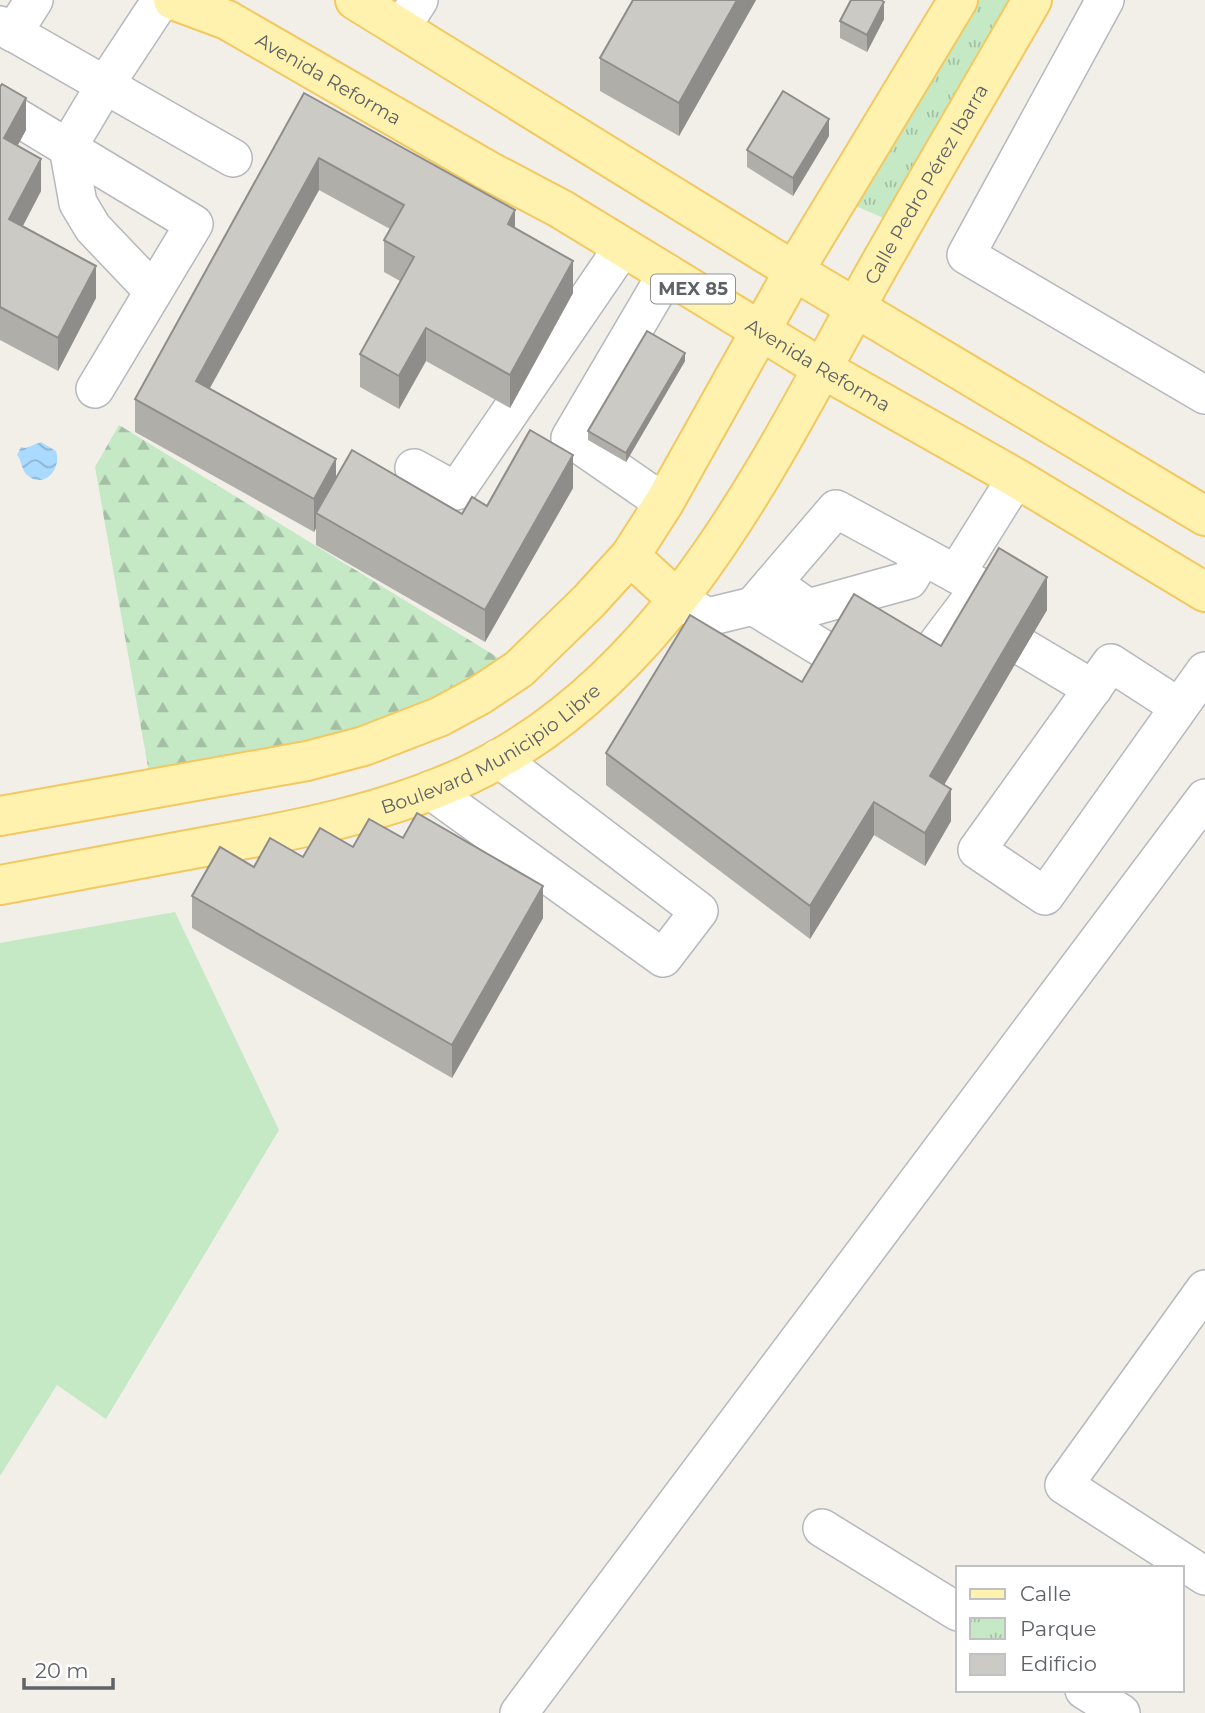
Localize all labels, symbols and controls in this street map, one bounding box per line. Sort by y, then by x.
street label: Avenida Reforma [252,28,405,130]
street label: Calle Pedro Pérez Ibarra [859,80,992,288]
road number: MEX 85 [651,274,735,304]
street label: Avenida Reforma [742,313,895,416]
street label: Boulevard Municipio Libre [378,678,605,819]
legend [956,1566,1184,1692]
text: Calle [1020,1581,1071,1606]
text: Parque [1020,1616,1096,1641]
scale bar [24,1646,114,1690]
text: Edificio [1020,1651,1097,1676]
text: 20 m [35,1658,89,1683]

